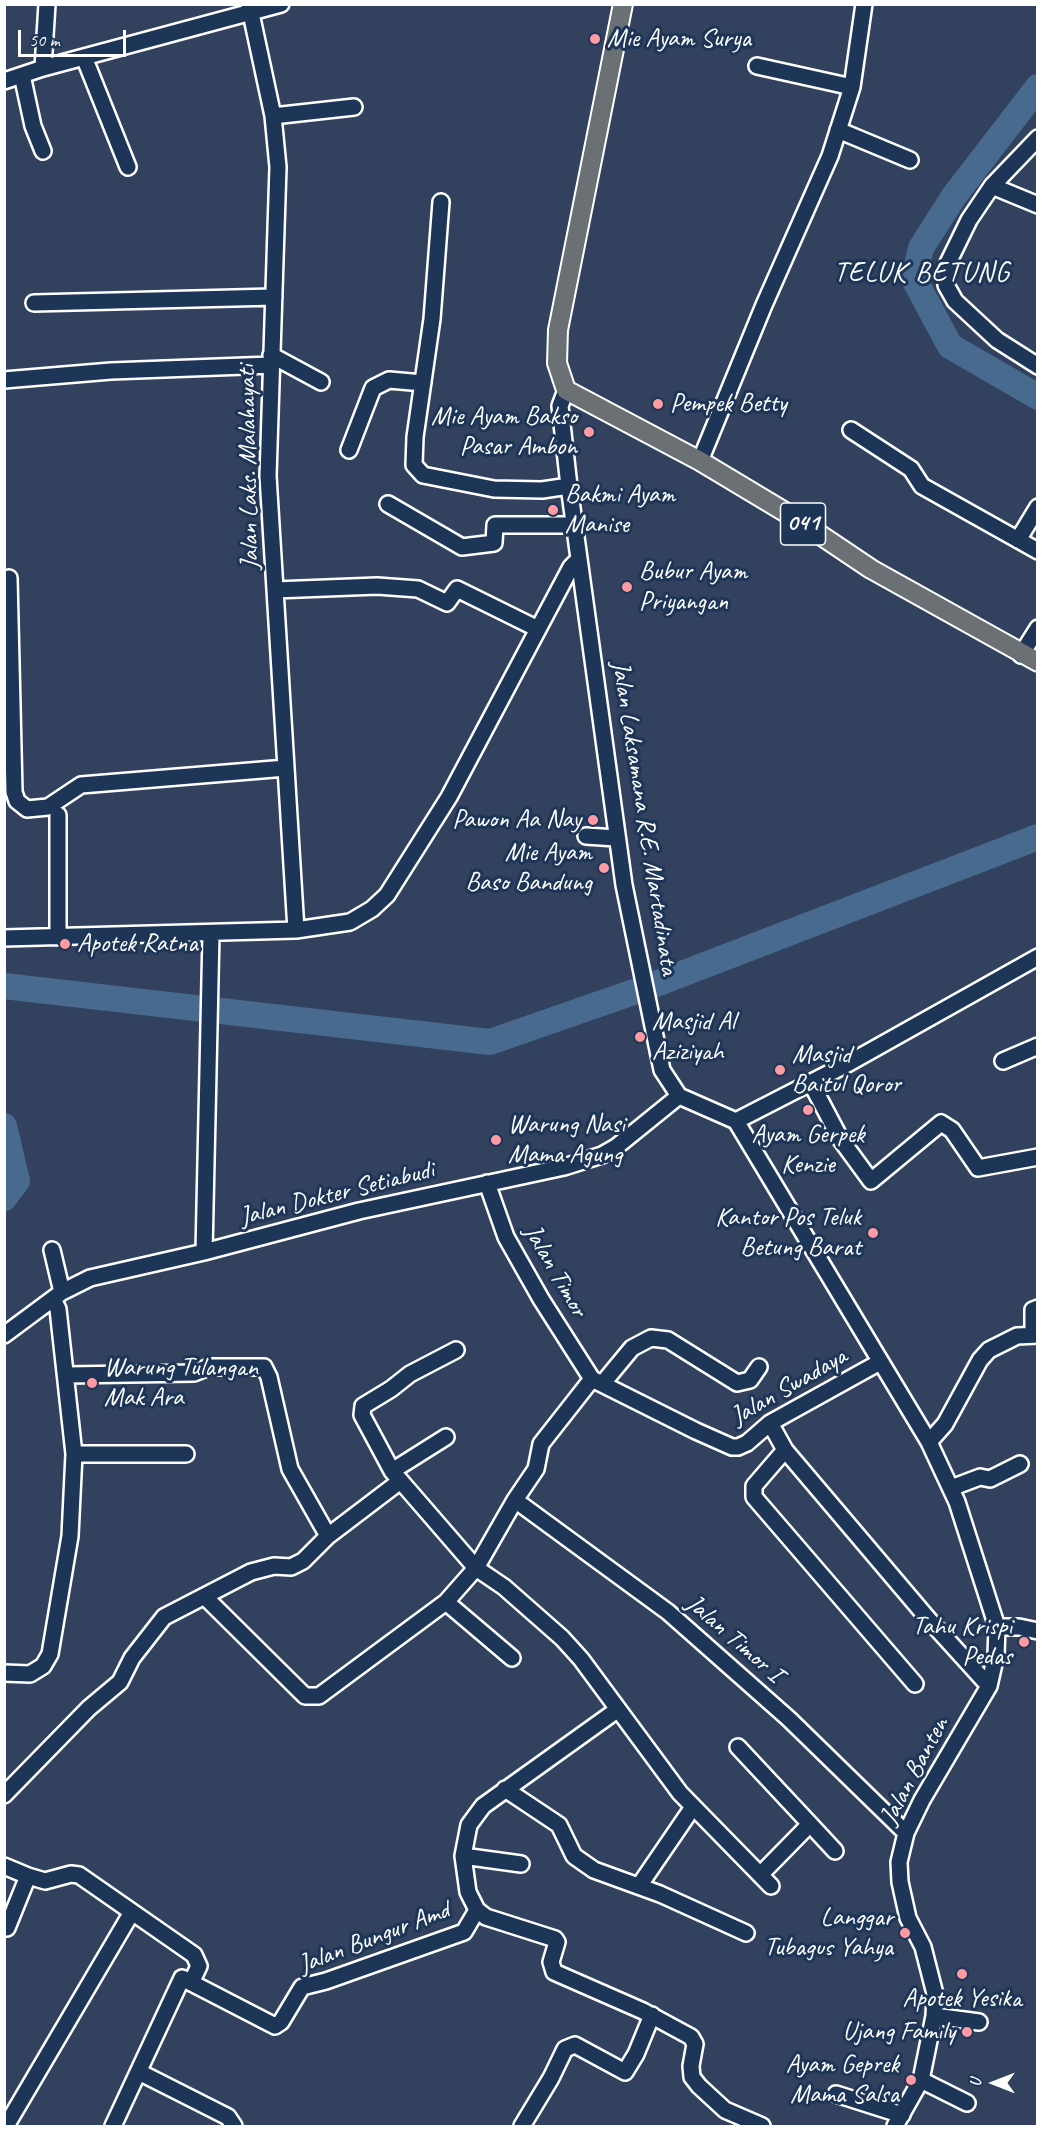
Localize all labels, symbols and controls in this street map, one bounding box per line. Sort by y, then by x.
scale bar [21,18,129,56]
place label: Mie Ayam Surya [607,23,751,55]
text: 50 m [29,29,60,51]
marker: Mie Ayam Surya [588,32,602,46]
district label: TELUK BETUNG [834,257,1010,291]
street label: Jalan Laks. Malahayati [232,364,266,570]
place label: Pempek Betty [670,388,787,420]
marker: Pempek Betty [651,397,665,411]
place label: Mie Ayam Bakso Pasar Ambon [431,401,577,462]
marker: Mie Ayam Bakso Pasar Ambon [582,425,596,439]
place label: Bakmi Ayam Manise [565,479,675,540]
marker: Bakmi Ayam Manise [546,503,560,517]
road number: 041 [780,503,826,545]
place label: Bubur Ayam Priyangan [639,556,747,618]
marker: Bubur Ayam Priyangan [620,580,634,594]
street label: Jalan Laksamana R.E. Martadinata [604,659,684,977]
place label: Pawon Aa Nay [452,804,581,836]
marker: Pawon Aa Nay [586,813,600,827]
place label: Mie Ayam Baso Bandung [465,837,592,898]
marker: Mie Ayam Baso Bandung [597,861,611,875]
place label: Apotek Ratna [77,928,198,960]
marker: Apotek Ratna [58,937,72,951]
place label: Masjid Al Aziziyah [652,1006,735,1068]
marker: Masjid Al Aziziyah [633,1030,647,1044]
place label: Masjid Baitul Qoror [792,1039,901,1100]
marker: Masjid Baitul Qoror [773,1063,787,1077]
marker: Ayam Gerpek Kenzie [801,1103,815,1117]
place label: Warung Nasi Mama Agung [508,1109,625,1170]
place label: Ayam Gerpek Kenzie [751,1119,865,1180]
marker: Warung Nasi Mama Agung [489,1133,503,1147]
street label: Jalan Dokter Setiabudi [237,1155,437,1233]
place label: Kantor Pos Teluk Betung Barat [715,1202,861,1264]
street label: Jalan Timor [516,1219,594,1323]
marker: Kantor Pos Teluk Betung Barat [866,1226,880,1240]
street label: Jalan Swadaya [725,1341,853,1433]
place label: Warung Tulangan Mak Ara [104,1352,258,1414]
marker: Warung Tulangan Mak Ara [85,1376,99,1390]
street label: Jalan Timor I [679,1588,789,1690]
place label: Tahu Krispi Pedas [912,1611,1012,1672]
marker: Tahu Krispi Pedas [1017,1635,1031,1649]
street label: Jalan Banten [874,1712,956,1830]
street label: Jalan Bungur Amd [294,1895,454,1981]
place label: Langgar Tubagus Yahya [764,1902,893,1964]
marker: Langgar Tubagus Yahya [898,1926,912,1940]
marker: Apotek Yesika [955,1967,969,1981]
place label: Apotek Yesika [903,1983,1021,2015]
place label: Ujang Family [842,2016,955,2048]
marker: Ujang Family [960,2025,974,2039]
place label: Ayam Geprek Mama Salsa [786,2049,899,2110]
north arrow [964,2053,1024,2113]
marker: Ayam Geprek Mama Salsa [904,2073,918,2087]
text: U [966,2079,986,2087]

